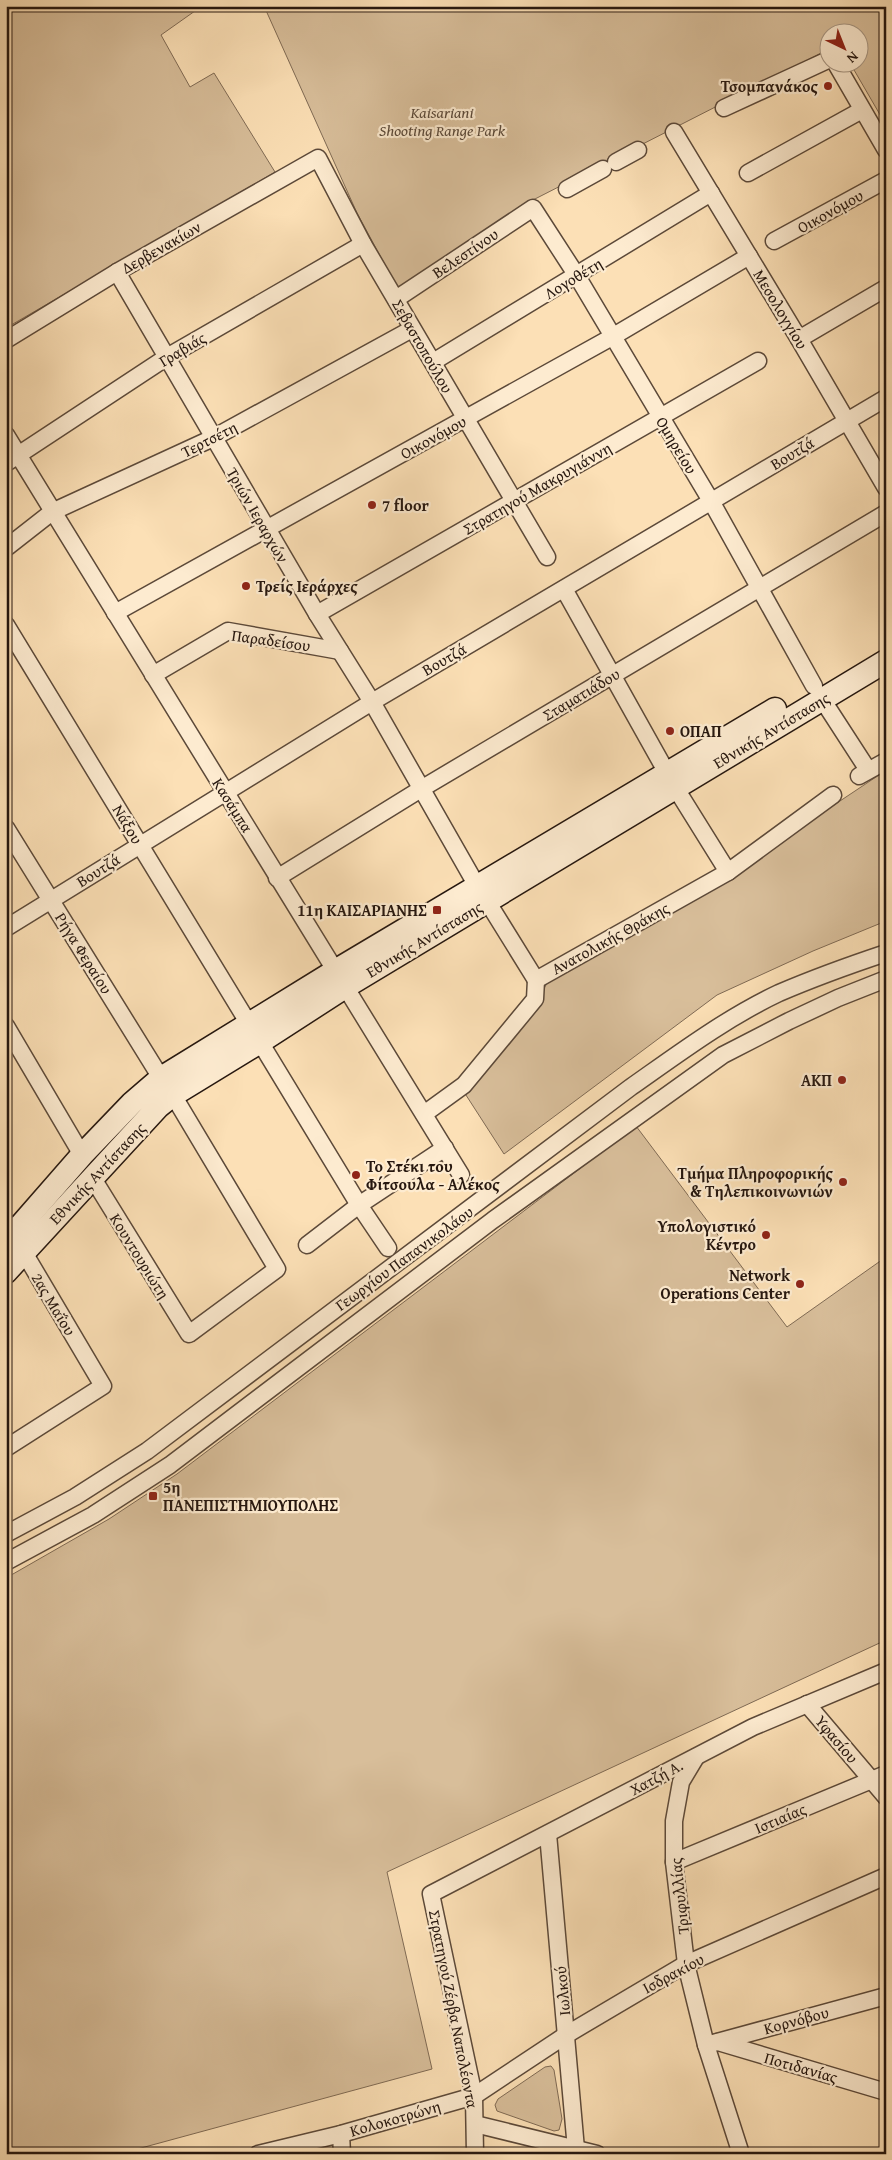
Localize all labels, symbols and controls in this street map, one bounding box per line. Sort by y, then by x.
north arrow [820,22,870,72]
text: N [842,47,863,68]
place label: Τσομπανάκος [721,74,819,98]
marker: Τσομπανάκος [822,80,834,92]
park label: Kaisariani Shooting Range Park [379,100,506,142]
street label: Οικονόμου [792,183,868,239]
street label: Δερβενακίων [117,214,205,280]
street label: Βελεστίνου [427,222,503,284]
street label: Λογοθέτη [539,251,607,305]
street label: Μεσολογγίου [748,264,814,354]
street label: Σεβαστοπούλου [386,295,460,397]
street label: Γραβιάς [154,325,210,372]
street label: Οικονόμου [395,409,471,465]
street label: Ομηρείου [650,412,704,478]
street label: Τερτσέτη [177,415,241,463]
street label: Βουτζά [765,430,819,476]
street label: Στρατηγού Μακρυγιάννη [458,436,616,540]
street label: Τριών Ιεραρχών [221,463,295,567]
place label: 7 floor [382,493,429,517]
marker: 7 floor [366,499,378,511]
place label: Τρείς Ιεράρχες [256,574,358,598]
marker: Τρείς Ιεράρχες [240,580,252,592]
street label: Παραδείσου [230,623,312,657]
street label: Βουτζά [417,637,471,681]
street label: Σταματιάδου [538,662,624,726]
street label: Εθνικής Αντίστασης [708,686,834,774]
place label: ΟΠΑΠ [680,719,722,743]
marker: ΟΠΑΠ [664,725,676,737]
street label: Κασάμπα [207,773,259,837]
street label: Νάξου [107,800,149,848]
street label: Βουτζά [71,847,125,893]
street label: Εθνικής Αντίστασης [361,895,487,983]
street label: Ανατολικής Θράκης [547,896,674,980]
place label: 11η ΚΑΙΣΑΡΙΑΝΗΣ [297,898,427,922]
marker: 11η ΚΑΙΣΑΡΙΑΝΗΣ [431,904,443,916]
street label: Ρήγα Φεραίου [49,907,119,999]
place label: ΑΚΠ [801,1068,832,1092]
marker: ΑΚΠ [836,1074,848,1086]
street label: Εθνικής Αντίστασης [43,1116,151,1230]
place label: Το Στέκι του Φίτσουλα - Αλέκος [366,1154,500,1196]
place label: Τμήμα Πληροφορικής & Τηλεπικοινωνιών [678,1161,834,1203]
marker: Το Στέκι του Φίτσουλα - Αλέκος [350,1169,362,1181]
marker: Τμήμα Πληροφορικής & Τηλεπικοινωνιών [837,1176,849,1188]
street label: Γεωργίου Παπανικολάου [330,1200,478,1316]
street label: Κουντουριώτη [104,1208,176,1304]
place label: Υπολογιστικό Κέντρο [657,1214,756,1256]
marker: Υπολογιστικό Κέντρο [760,1229,772,1241]
place label: Network Operations Center [661,1263,791,1305]
street label: 2ας Μαΐου [26,1268,82,1340]
marker: Network Operations Center [794,1278,806,1290]
place label: 5η ΠΑΝΕΠΙΣΤΗΜΙΟΥΠΟΛΗΣ [163,1475,338,1517]
marker: 5η ΠΑΝΕΠΙΣΤΗΜΙΟΥΠΟΛΗΣ [147,1490,159,1502]
street label: Υφασίου [809,1709,864,1768]
street label: Χατζή Α. [625,1753,687,1801]
street label: Ιστιαίας [751,1796,810,1840]
street label: Τριφυλλίας [663,1856,695,1935]
street label: Στρατηγού Ζέρβα Ναπολέοντα [423,1908,485,2111]
street label: Ισδρακίου [638,1947,708,1999]
street label: Ιωλκού [548,1965,576,2017]
street label: Κορνόβου [761,2000,831,2040]
street label: Ποτιδανίας [761,2045,841,2089]
street label: Κολοκοτρώνη [347,2094,443,2142]

